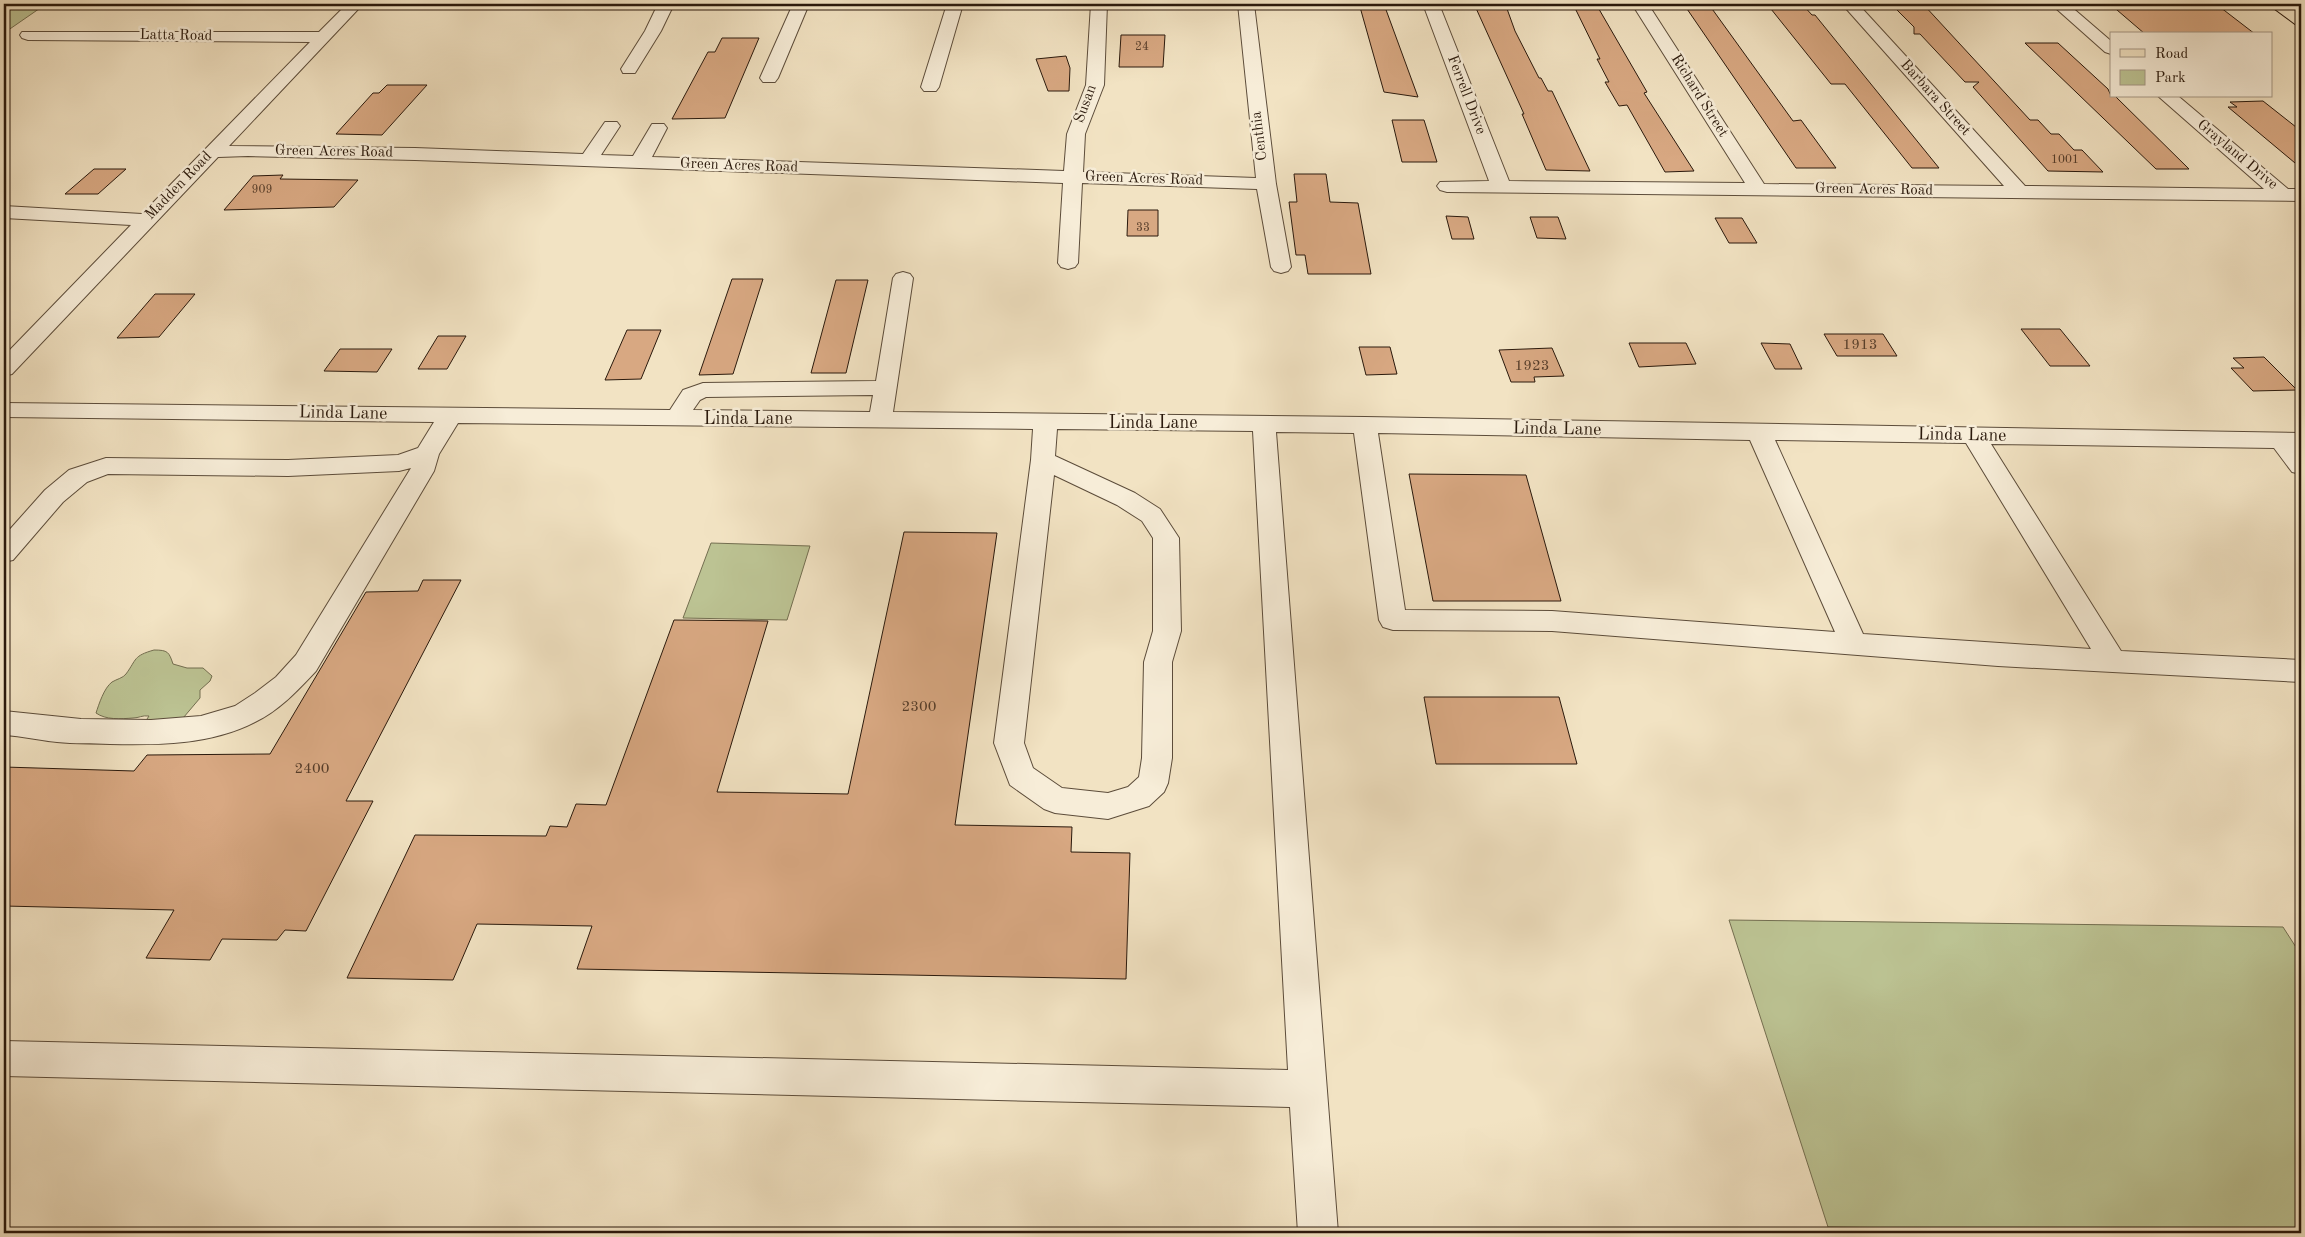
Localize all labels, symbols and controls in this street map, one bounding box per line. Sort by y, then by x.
street label: Latta Road [139,28,213,44]
legend [2110,32,2272,98]
house number: 24 [1135,41,1149,53]
text: Road [2155,47,2189,62]
street label: Richard Street [1668,52,1730,140]
street label: Ferrell Drive [1444,53,1488,137]
street label: Barbara Street [1897,57,1973,139]
text: Park [2155,71,2186,86]
street label: Susan [1072,83,1100,125]
street label: Centhia [1249,110,1270,162]
street label: Grayland Drive [2194,117,2280,193]
street label: Green Acres Road [275,143,393,161]
street label: Madden Road [143,149,215,223]
house number: 1001 [2051,154,2079,166]
street label: Green Acres Road [680,156,799,176]
street label: Green Acres Road [1085,169,1204,189]
street label: Green Acres Road [1815,181,1933,199]
house number: 909 [252,184,272,196]
house number: 33 [1136,222,1150,234]
house number: 1913 [1843,338,1877,353]
house number: 1923 [1515,359,1549,374]
street label: Linda Lane [298,403,388,423]
street label: Linda Lane [704,410,792,428]
street label: Linda Lane [1109,414,1197,432]
street label: Linda Lane [1512,419,1602,439]
street label: Linda Lane [1917,425,2007,445]
house number: 2300 [902,700,936,715]
house number: 2400 [295,762,329,777]

